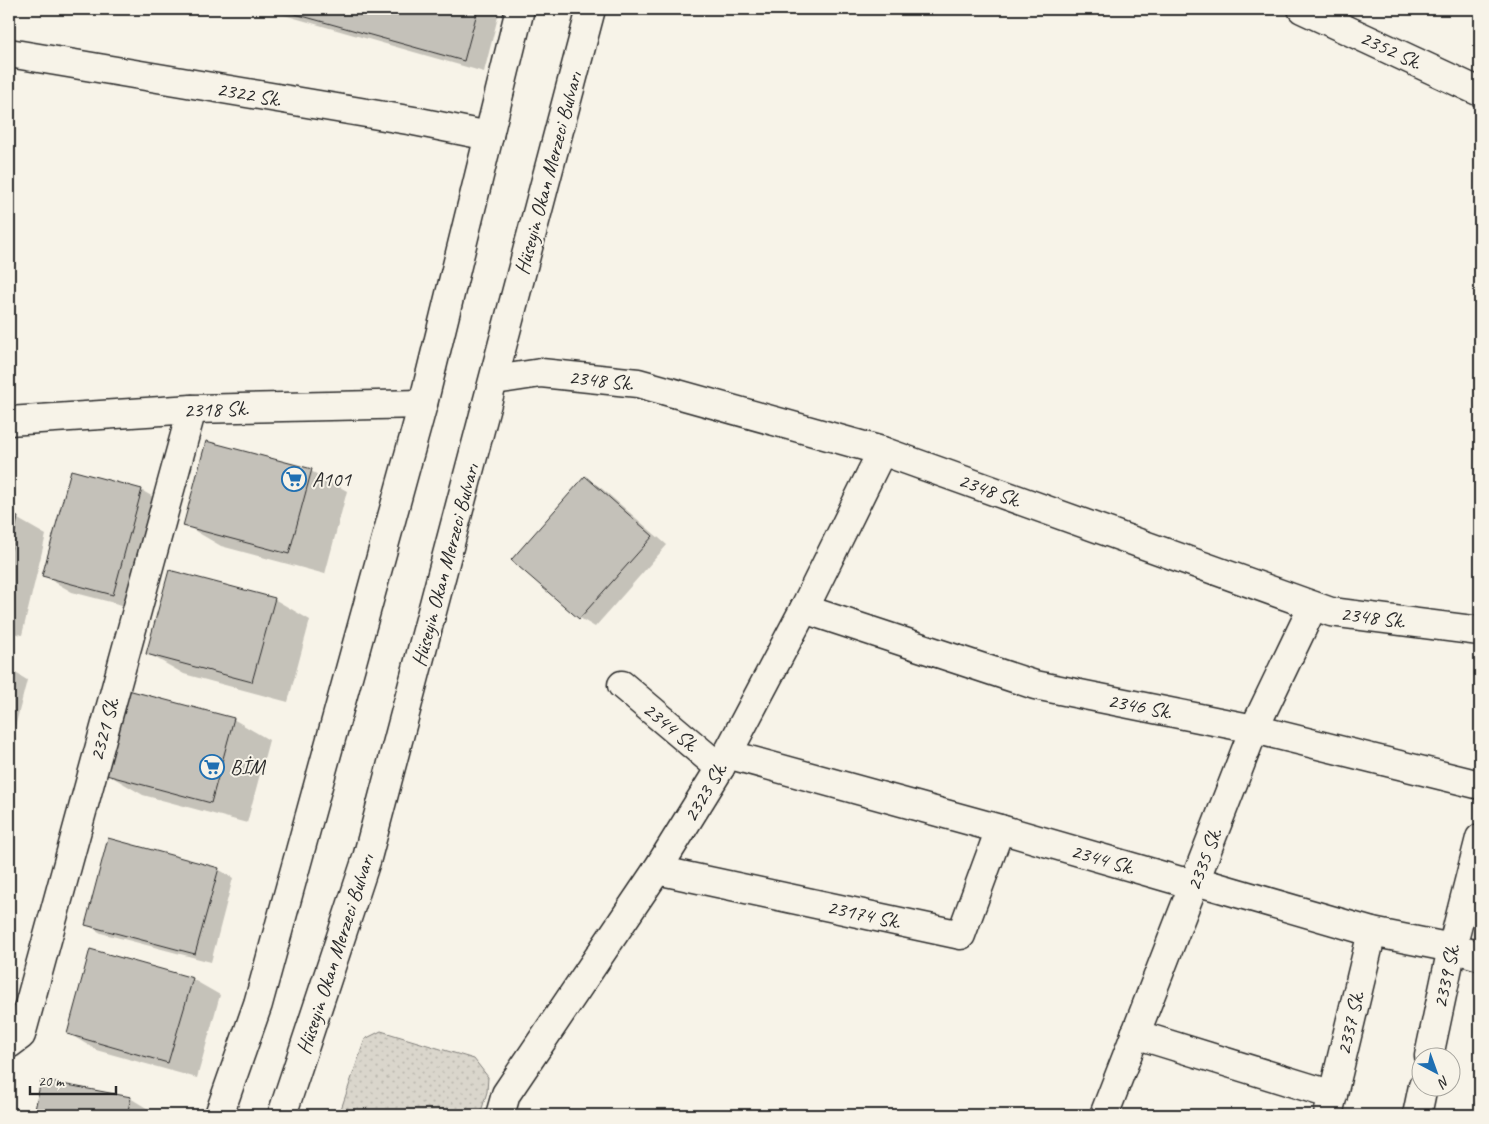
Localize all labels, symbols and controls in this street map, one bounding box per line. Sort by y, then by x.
street label: 2352 Sk. [1356,24,1427,76]
street label: Hüseyin Okan Merzeci Bulvarı [508,68,588,277]
street label: 2322 Sk. [215,76,284,113]
street label: 2348 Sk. [567,364,636,396]
street label: 2318 Sk. [183,395,250,423]
street label: Hüseyin Okan Merzeci Bulvarı [405,460,485,669]
supermarket icon: A101 [281,466,307,492]
place label: A101 [312,466,352,492]
street label: 2348 Sk. [955,467,1026,514]
street label: 2348 Sk. [1339,600,1408,634]
street label: 2346 Sk. [1106,687,1175,725]
street label: 2321 Sk. [83,693,125,764]
street label: 2344 Sk. [638,696,705,758]
supermarket icon: BİM [199,754,225,780]
place label: BİM [230,754,266,780]
street label: 2323 Sk. [677,757,733,827]
street label: 2335 Sk. [1180,823,1228,894]
street label: 2344 Sk. [1068,838,1139,881]
street label: Hüseyin Okan Merzeci Bulvarı [290,850,380,1057]
street label: 23174 Sk. [825,894,904,935]
street label: 2339 Sk. [1427,941,1466,1011]
street label: 2337 Sk. [1330,988,1370,1058]
north arrow [1412,1046,1462,1096]
scale bar [30,1064,116,1096]
text: 20 m [38,1072,65,1091]
text: N [1434,1072,1453,1092]

